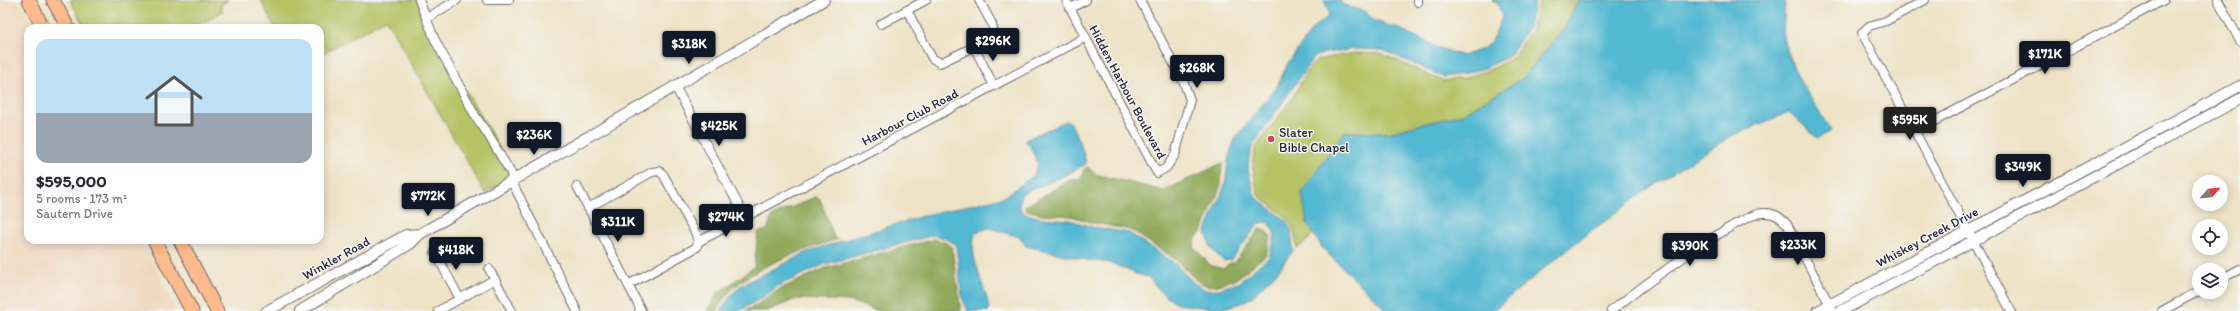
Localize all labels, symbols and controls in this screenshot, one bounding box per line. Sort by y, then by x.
street label: Hidden Harbour Boulevard [1086,22,1170,162]
pin: $296K [965,28,1021,62]
pin: $318K [661,31,717,65]
text: $296K [975,33,1011,48]
text: $318K [671,36,707,51]
pin: $171K [2017,41,2073,75]
text: $171K [2028,46,2062,61]
pin: $268K [1169,55,1225,89]
text: $268K [1179,60,1215,75]
icon: home [138,65,210,137]
street label: Harbour Club Road [859,85,961,149]
pin: $595K [1882,107,1938,141]
text: $595K [1892,112,1928,127]
pin: $425K [691,113,747,147]
text: $425K [701,118,737,133]
pin: $236K [506,122,562,156]
place label: Slater Bible Chapel [1279,125,1349,155]
text: $236K [516,127,552,142]
marker: Slater Bible Chapel [1266,134,1276,144]
pin: $349K [1995,154,2051,188]
text: $349K [2005,159,2041,174]
text: $595,000 [36,171,107,191]
north arrow [2192,175,2228,211]
map controls [2192,175,2228,299]
pin: $772K [400,183,456,217]
text: $772K [411,188,445,203]
text: 5 rooms · 173 m² [36,191,127,206]
pin: $274K [698,204,754,238]
street label: Whiskey Creek Drive [1873,204,1981,270]
text: Sautern Drive [36,206,113,221]
pin: $311K [590,209,646,243]
text: $274K [708,209,744,224]
text: $311K [601,214,635,229]
button: locate [2192,219,2228,255]
pin: $233K [1770,232,1826,266]
street label: Winkler Road [300,233,372,283]
pin: $390K [1662,233,1718,267]
pin: $418K [428,237,484,271]
text: $233K [1780,237,1816,252]
text: $390K [1672,238,1708,253]
text: $418K [438,242,474,257]
button: layers [2192,263,2228,299]

